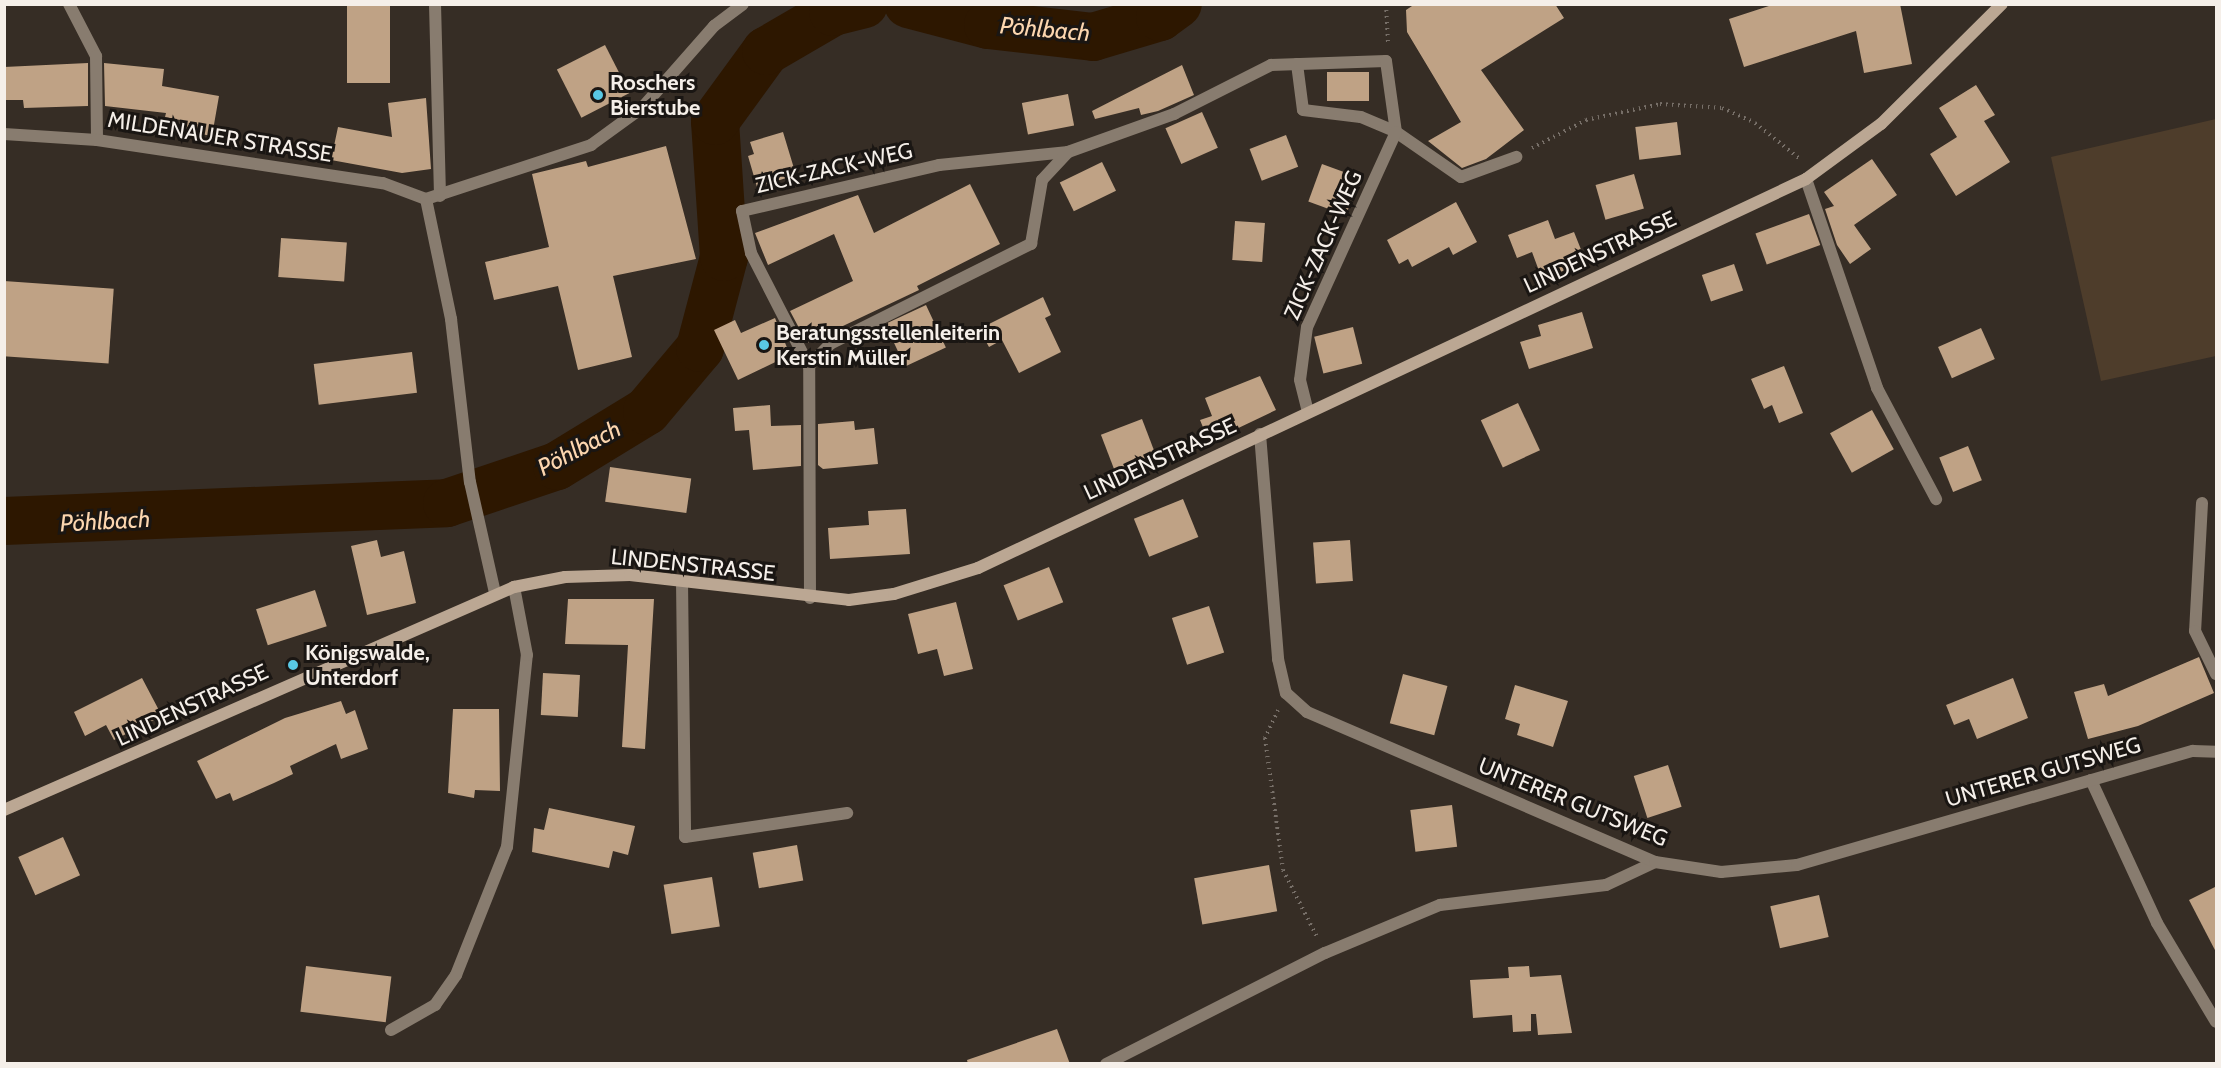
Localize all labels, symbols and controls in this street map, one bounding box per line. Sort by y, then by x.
water label: Pöhlbach [999,11,1091,47]
place label: Roschers Bierstube [610,69,700,120]
marker: Roschers Bierstube [591,88,605,102]
street label: MILDENAUER STRASSE [106,106,334,168]
street label: ZICK-ZACK-WEG [753,137,915,199]
street label: ZICK-ZACK-WEG [1278,166,1368,324]
street label: LINDENSTRASSE [1520,205,1680,299]
place label: Beratungsstellenleiterin Kerstin Müller [776,319,1000,370]
marker: Beratungsstellenleiterin Kerstin Müller [757,338,771,352]
street label: LINDENSTRASSE [1080,412,1240,506]
water label: Pöhlbach [532,414,626,482]
water label: Pöhlbach [59,504,151,538]
street label: LINDENSTRASSE [610,543,776,587]
place label: Königswalde, Unterdorf [305,639,430,690]
street label: LINDENSTRASSE [112,658,272,752]
marker: Königswalde, Unterdorf [286,658,300,672]
street label: UNTERER GUTSWEG [1942,731,2144,813]
street label: UNTERER GUTSWEG [1474,752,1672,852]

